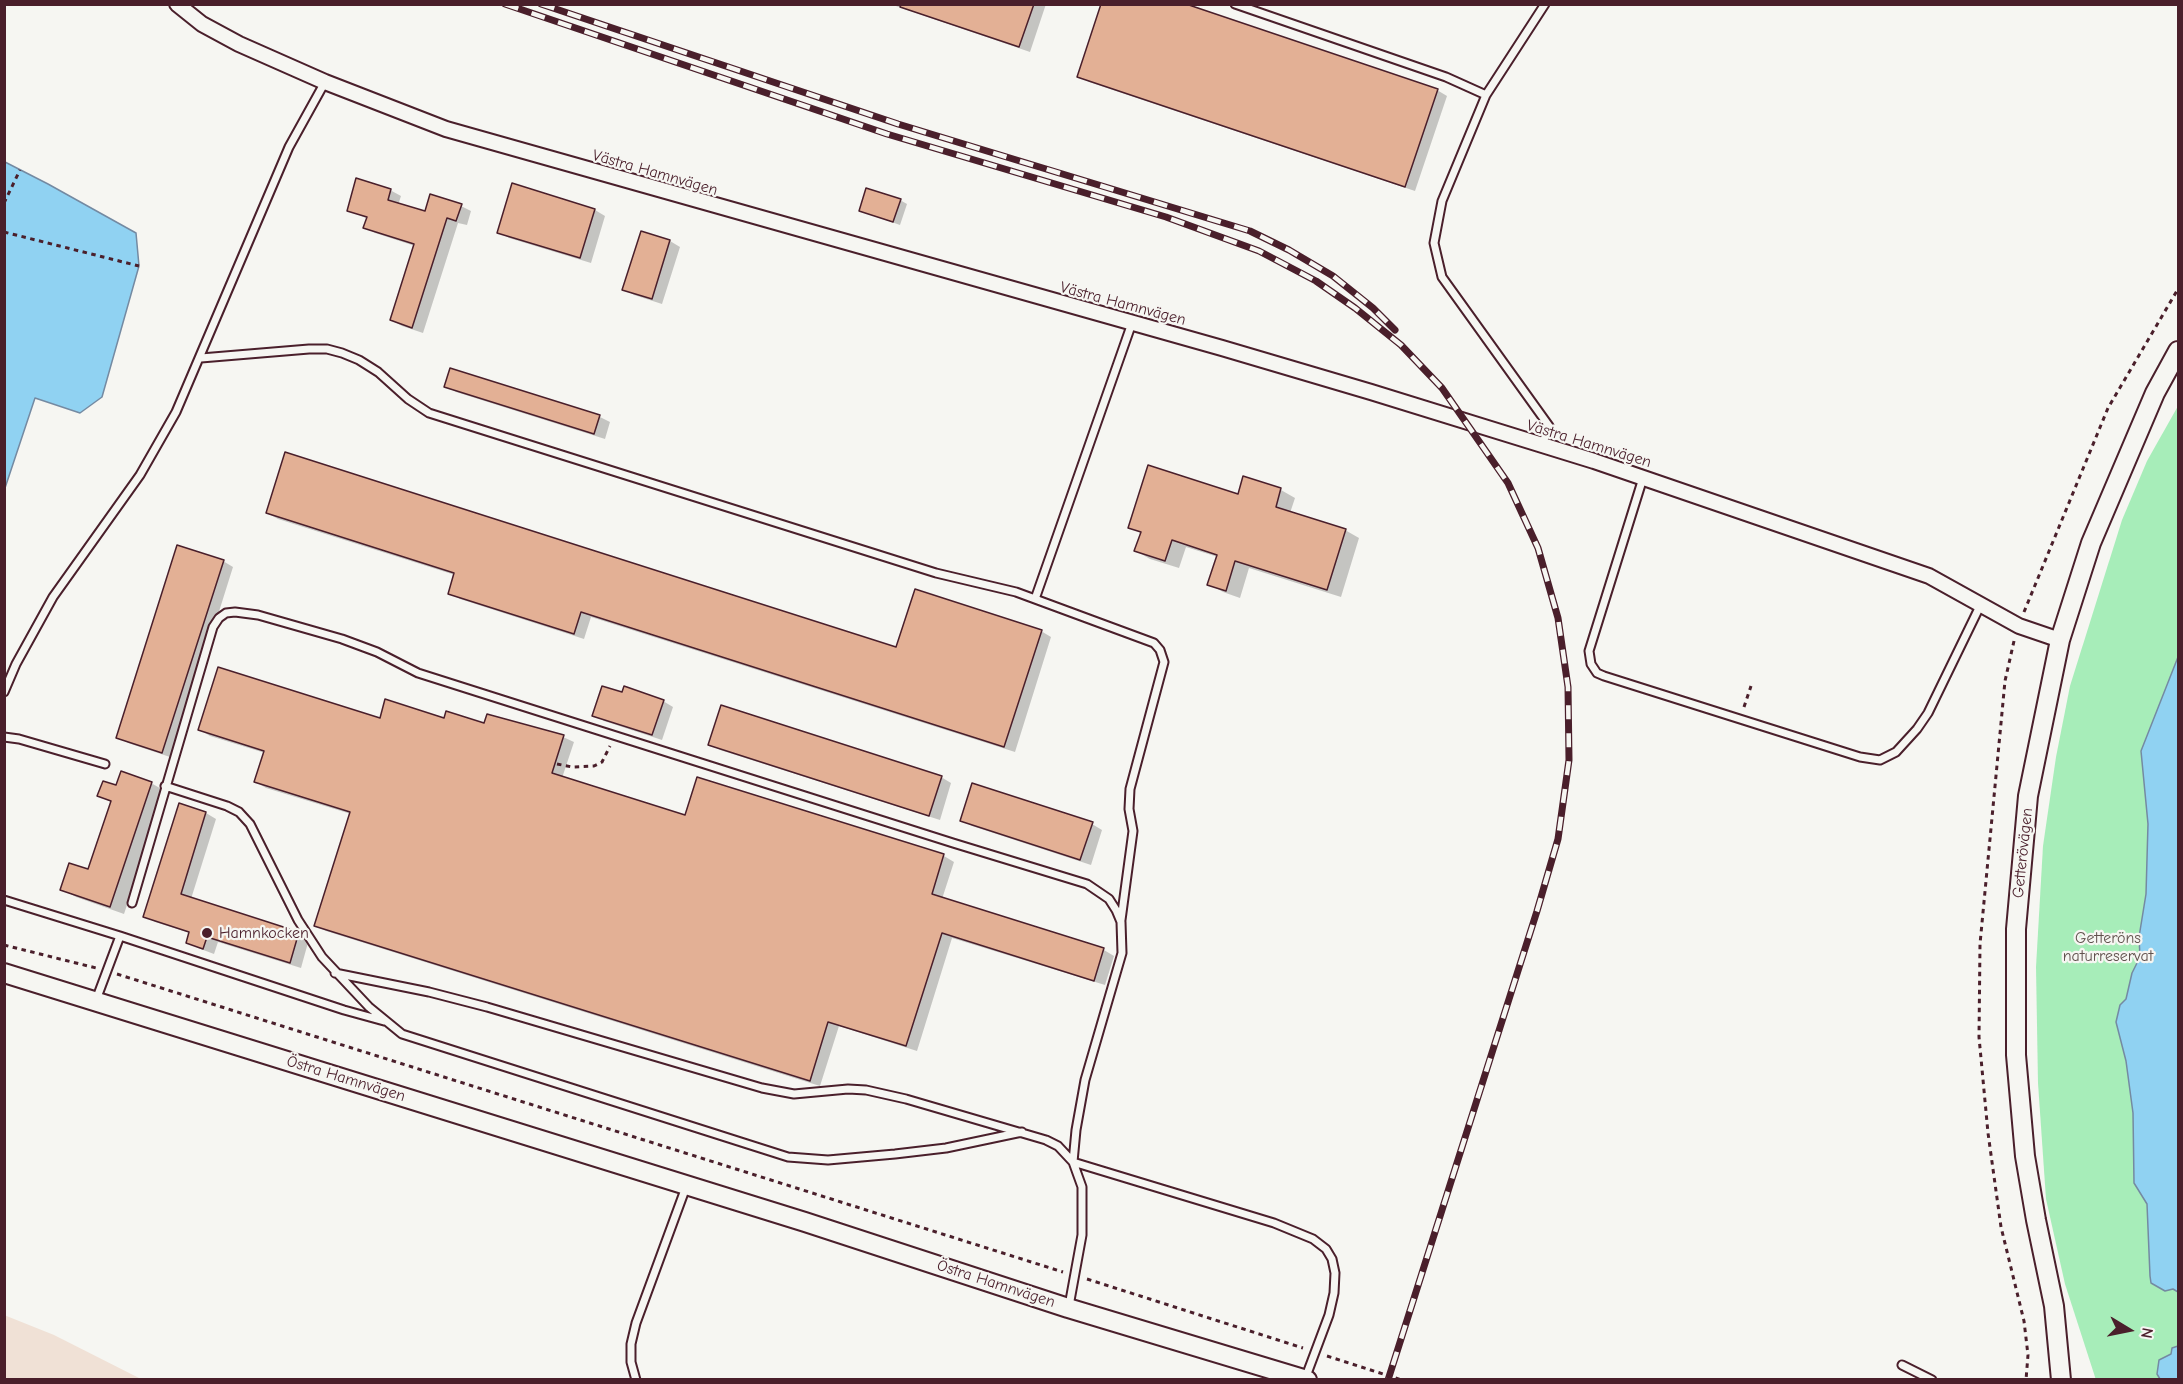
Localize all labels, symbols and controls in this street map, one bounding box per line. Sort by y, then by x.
street label: Västra Hamnvägen [590,146,720,200]
street label: Västra Hamnvägen [1058,278,1188,330]
street label: Västra Hamnvägen [1524,416,1654,472]
street label: Getterövägen [2009,807,2037,899]
place label: Hamnkocken [219,923,309,943]
marker: Hamnkocken [200,926,214,940]
park label: Getteröns naturreservat [2063,928,2153,966]
street label: Östra Hamnvägen [284,1052,408,1106]
street label: Östra Hamnvägen [935,1256,1057,1312]
north arrow [2099,1300,2159,1360]
text: N [2137,1326,2156,1340]

